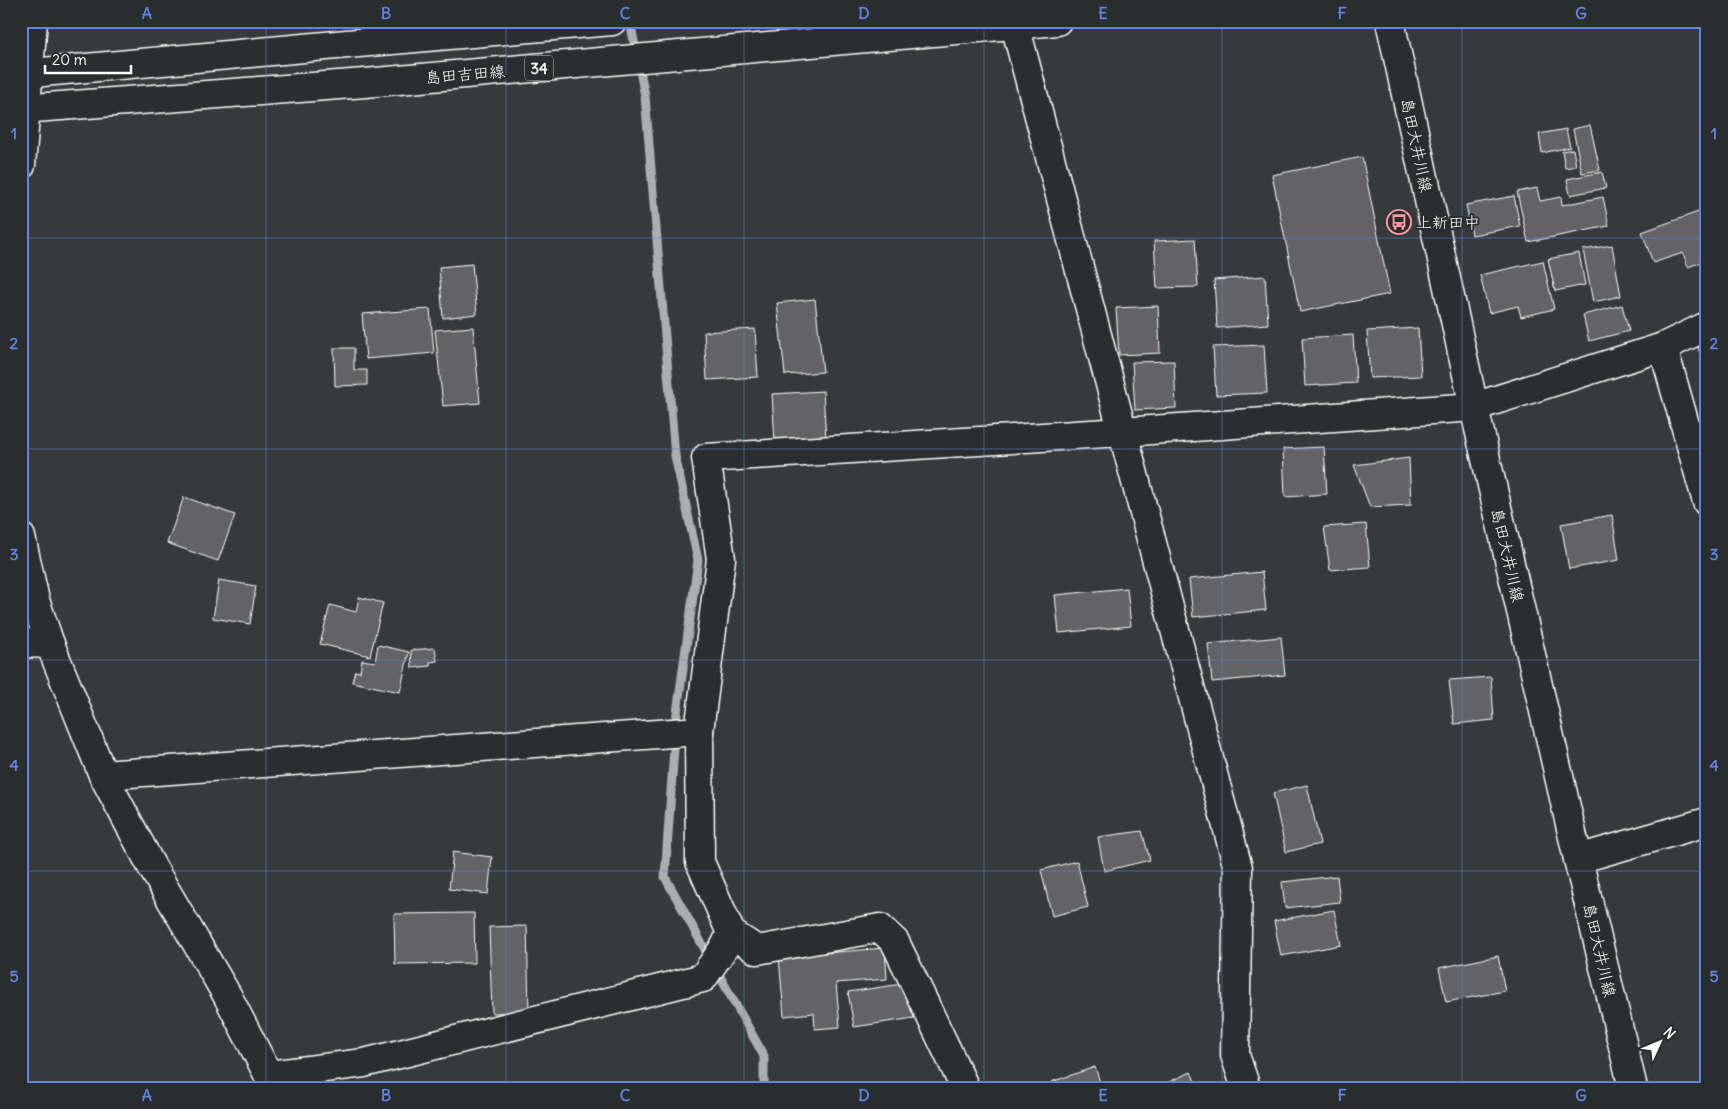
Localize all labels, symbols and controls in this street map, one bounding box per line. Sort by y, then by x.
text: A [142,3,152,23]
text: B [381,3,392,23]
text: C [620,3,631,23]
text: D [858,3,870,23]
text: E [1098,3,1108,23]
text: F [1337,3,1347,23]
text: G [1575,3,1587,23]
scale bar [45,42,131,74]
text: 20 m [52,50,87,69]
road number: 34 [525,56,553,80]
street label: 島田吉田線 [424,61,506,87]
street label: 島田大井川線 [1397,96,1437,194]
text: 1 [11,123,17,143]
text: 1 [1711,123,1717,143]
bus stop icon: 上新田中 [1386,209,1412,235]
place label: 上新田中 [1416,212,1480,232]
text: 2 [10,333,19,353]
text: 2 [1710,333,1719,353]
street label: 島田大井川線 [1487,506,1529,604]
text: 3 [9,544,19,564]
text: 3 [1709,544,1719,564]
text: 4 [9,755,19,775]
text: 4 [1709,755,1719,775]
street label: 島田大井川線 [1579,901,1621,999]
text: 5 [9,966,19,986]
text: 5 [1709,966,1719,986]
north arrow [1636,1016,1686,1066]
text: N [1660,1023,1679,1043]
text: A [142,1085,152,1105]
text: B [381,1085,392,1105]
text: C [620,1085,631,1105]
text: D [858,1085,870,1105]
text: E [1098,1085,1108,1105]
text: F [1337,1085,1347,1105]
text: G [1575,1085,1587,1105]

